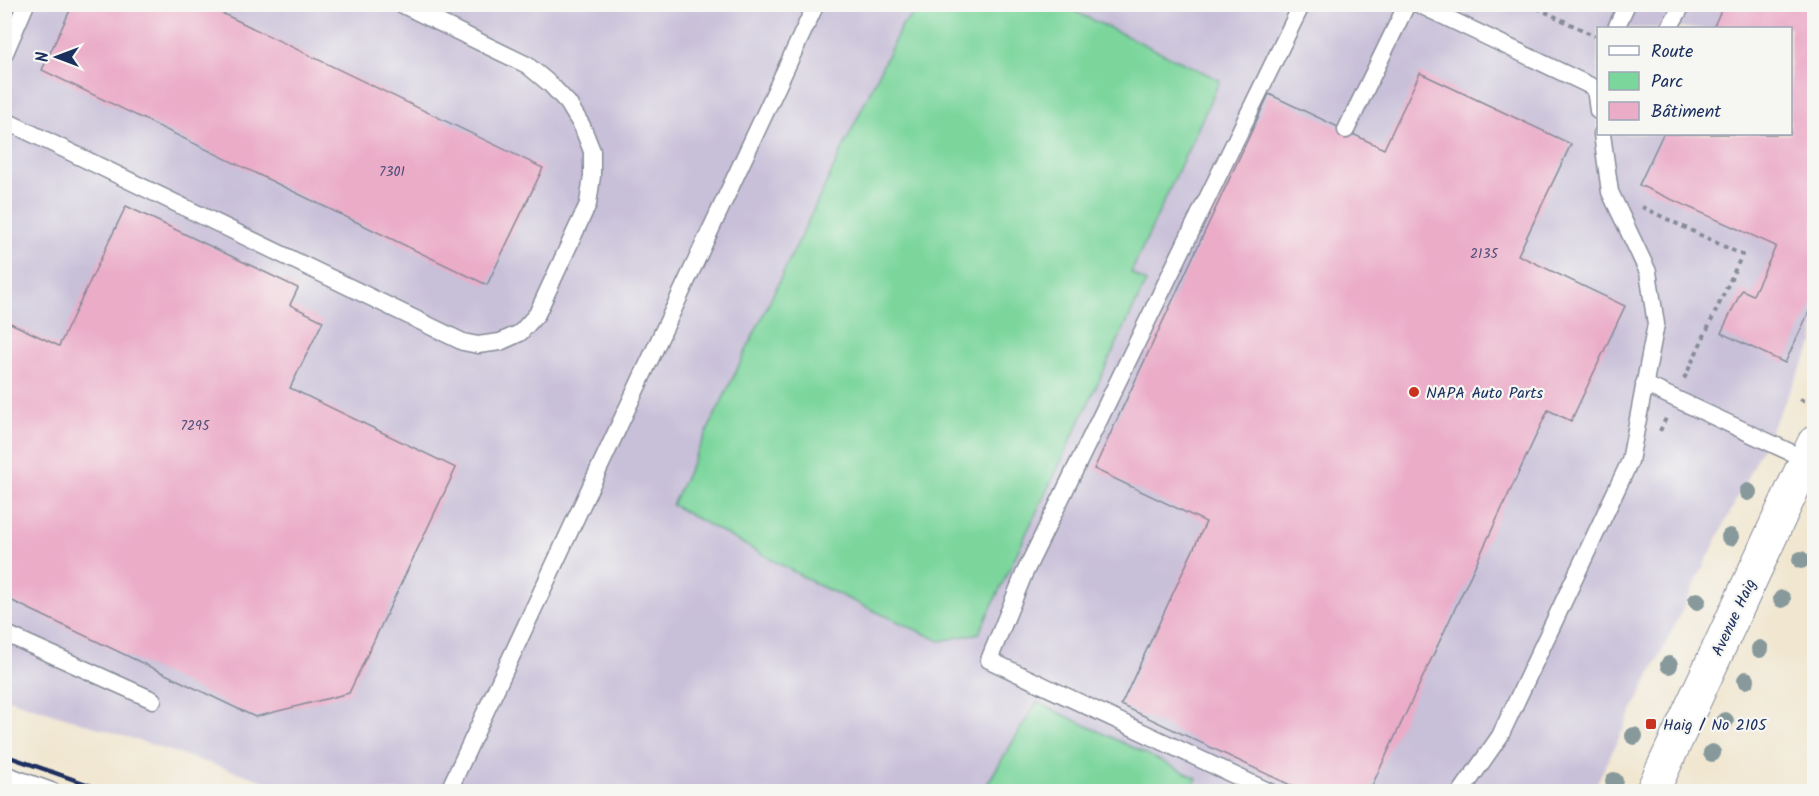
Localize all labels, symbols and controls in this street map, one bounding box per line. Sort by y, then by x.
north arrow [27,27,87,87]
legend [1597,27,1792,135]
text: Route [1651,38,1693,67]
text: N [31,52,56,62]
text: Parc [1651,68,1683,97]
text: Bâtiment [1651,98,1722,127]
house number: 7301 [379,161,405,183]
house number: 2135 [1470,243,1500,265]
place label: NAPA Auto Parts [1426,381,1543,406]
marker: NAPA Auto Parts [1407,385,1421,399]
house number: 7295 [181,415,211,437]
street label: Avenue Haig [1705,575,1763,661]
place label: Haig / No 2105 [1663,713,1768,738]
marker: Haig / No 2105 [1644,717,1658,731]

